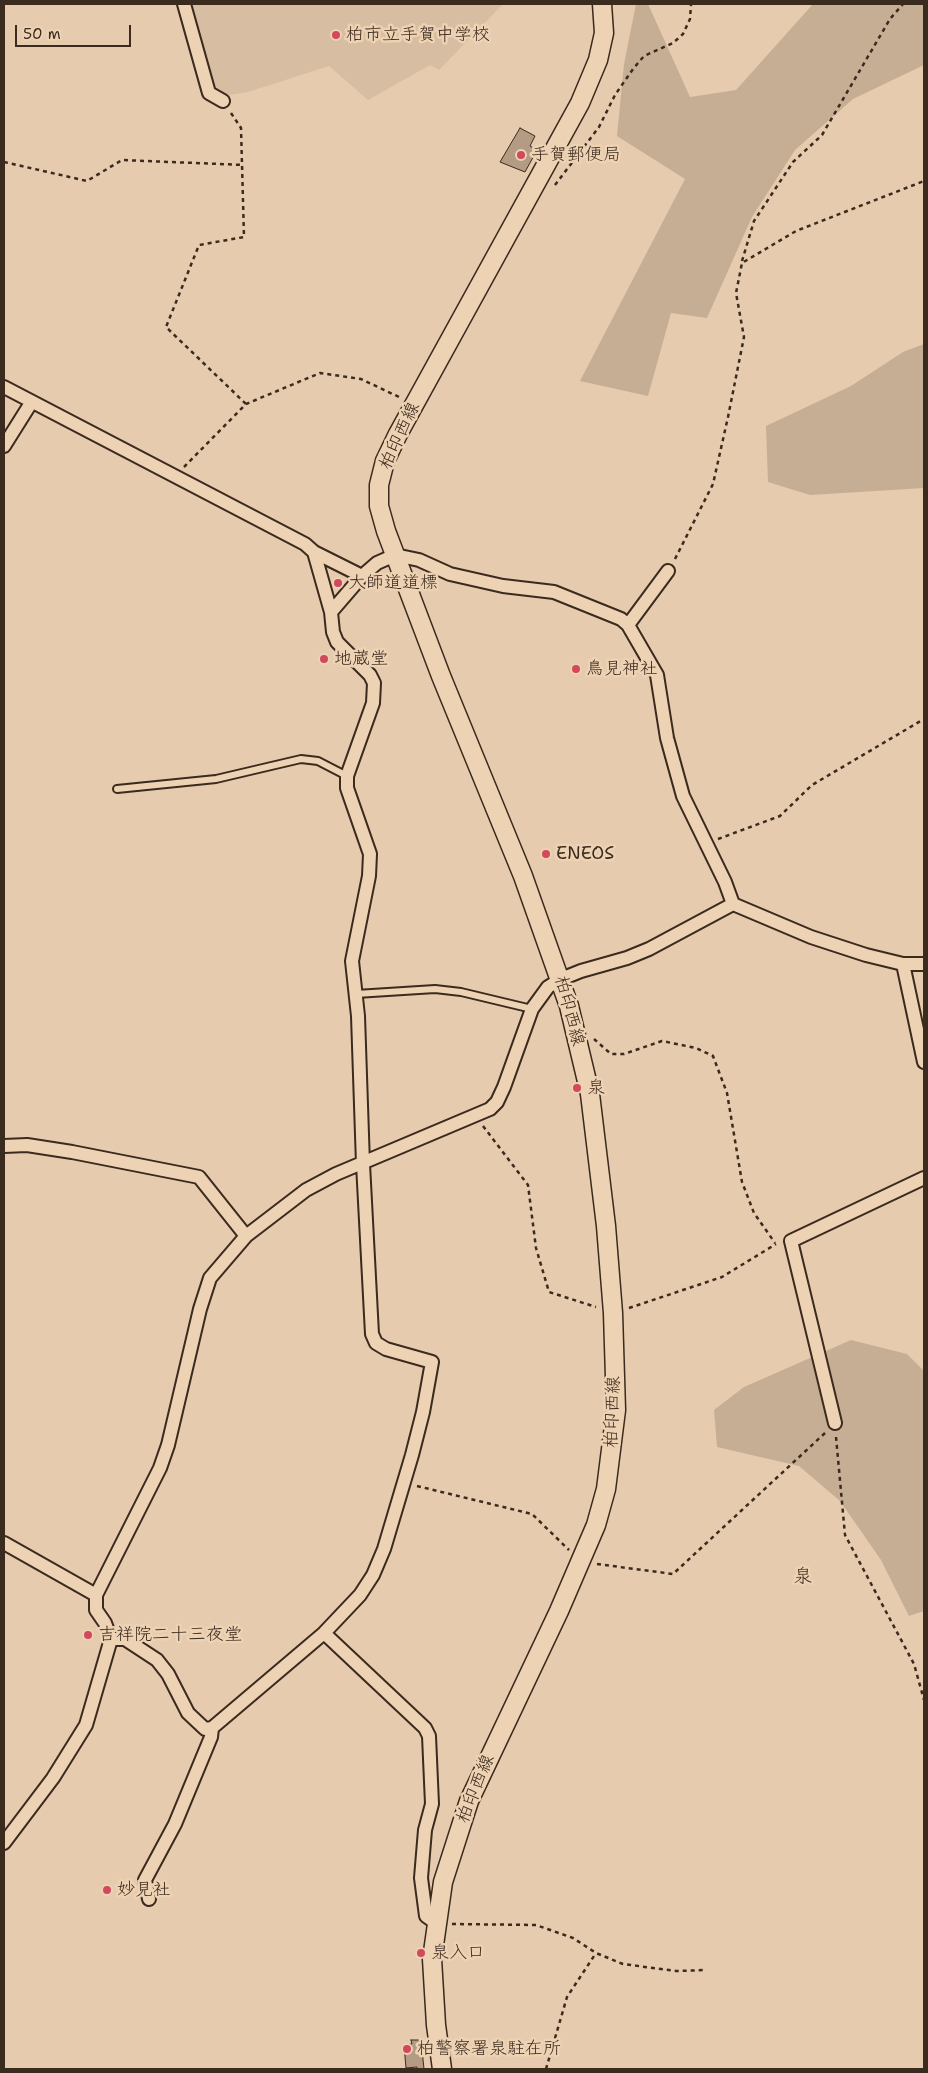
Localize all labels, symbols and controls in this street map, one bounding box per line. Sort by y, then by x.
scale bar [18,15,134,47]
text: 50 m [23,24,61,44]
place label: 柏市立手賀中学校 [346,24,490,46]
marker: 柏市立手賀中学校 [330,29,342,41]
place label: 手賀郵便局 [531,144,621,166]
marker: 手賀郵便局 [515,149,527,161]
street label: 柏印西線 [375,399,425,473]
place label: 大師道道標 [348,572,438,594]
marker: 大師道道標 [332,577,344,589]
place label: 地蔵堂 [334,648,388,670]
marker: 地蔵堂 [318,653,330,665]
place label: 鳥見神社 [586,658,658,680]
marker: 鳥見神社 [570,663,582,675]
place label: ENEOS [556,843,614,865]
marker: ENEOS [540,848,552,860]
street label: 柏印西線 [549,973,589,1049]
place label: 泉 [587,1077,605,1099]
marker: 泉 [571,1082,583,1094]
street label: 柏印西線 [601,1376,625,1448]
district label: 泉 [794,1566,812,1588]
place label: 吉祥院二十三夜堂 [98,1624,242,1646]
marker: 吉祥院二十三夜堂 [82,1629,94,1641]
street label: 柏印西線 [453,1752,499,1826]
place label: 妙見社 [117,1879,171,1901]
marker: 妙見社 [101,1884,113,1896]
place label: 泉入口 [431,1942,485,1964]
marker: 泉入口 [415,1947,427,1959]
place label: 柏警察署泉駐在所 [417,2038,561,2060]
marker: 柏警察署泉駐在所 [401,2043,413,2055]

